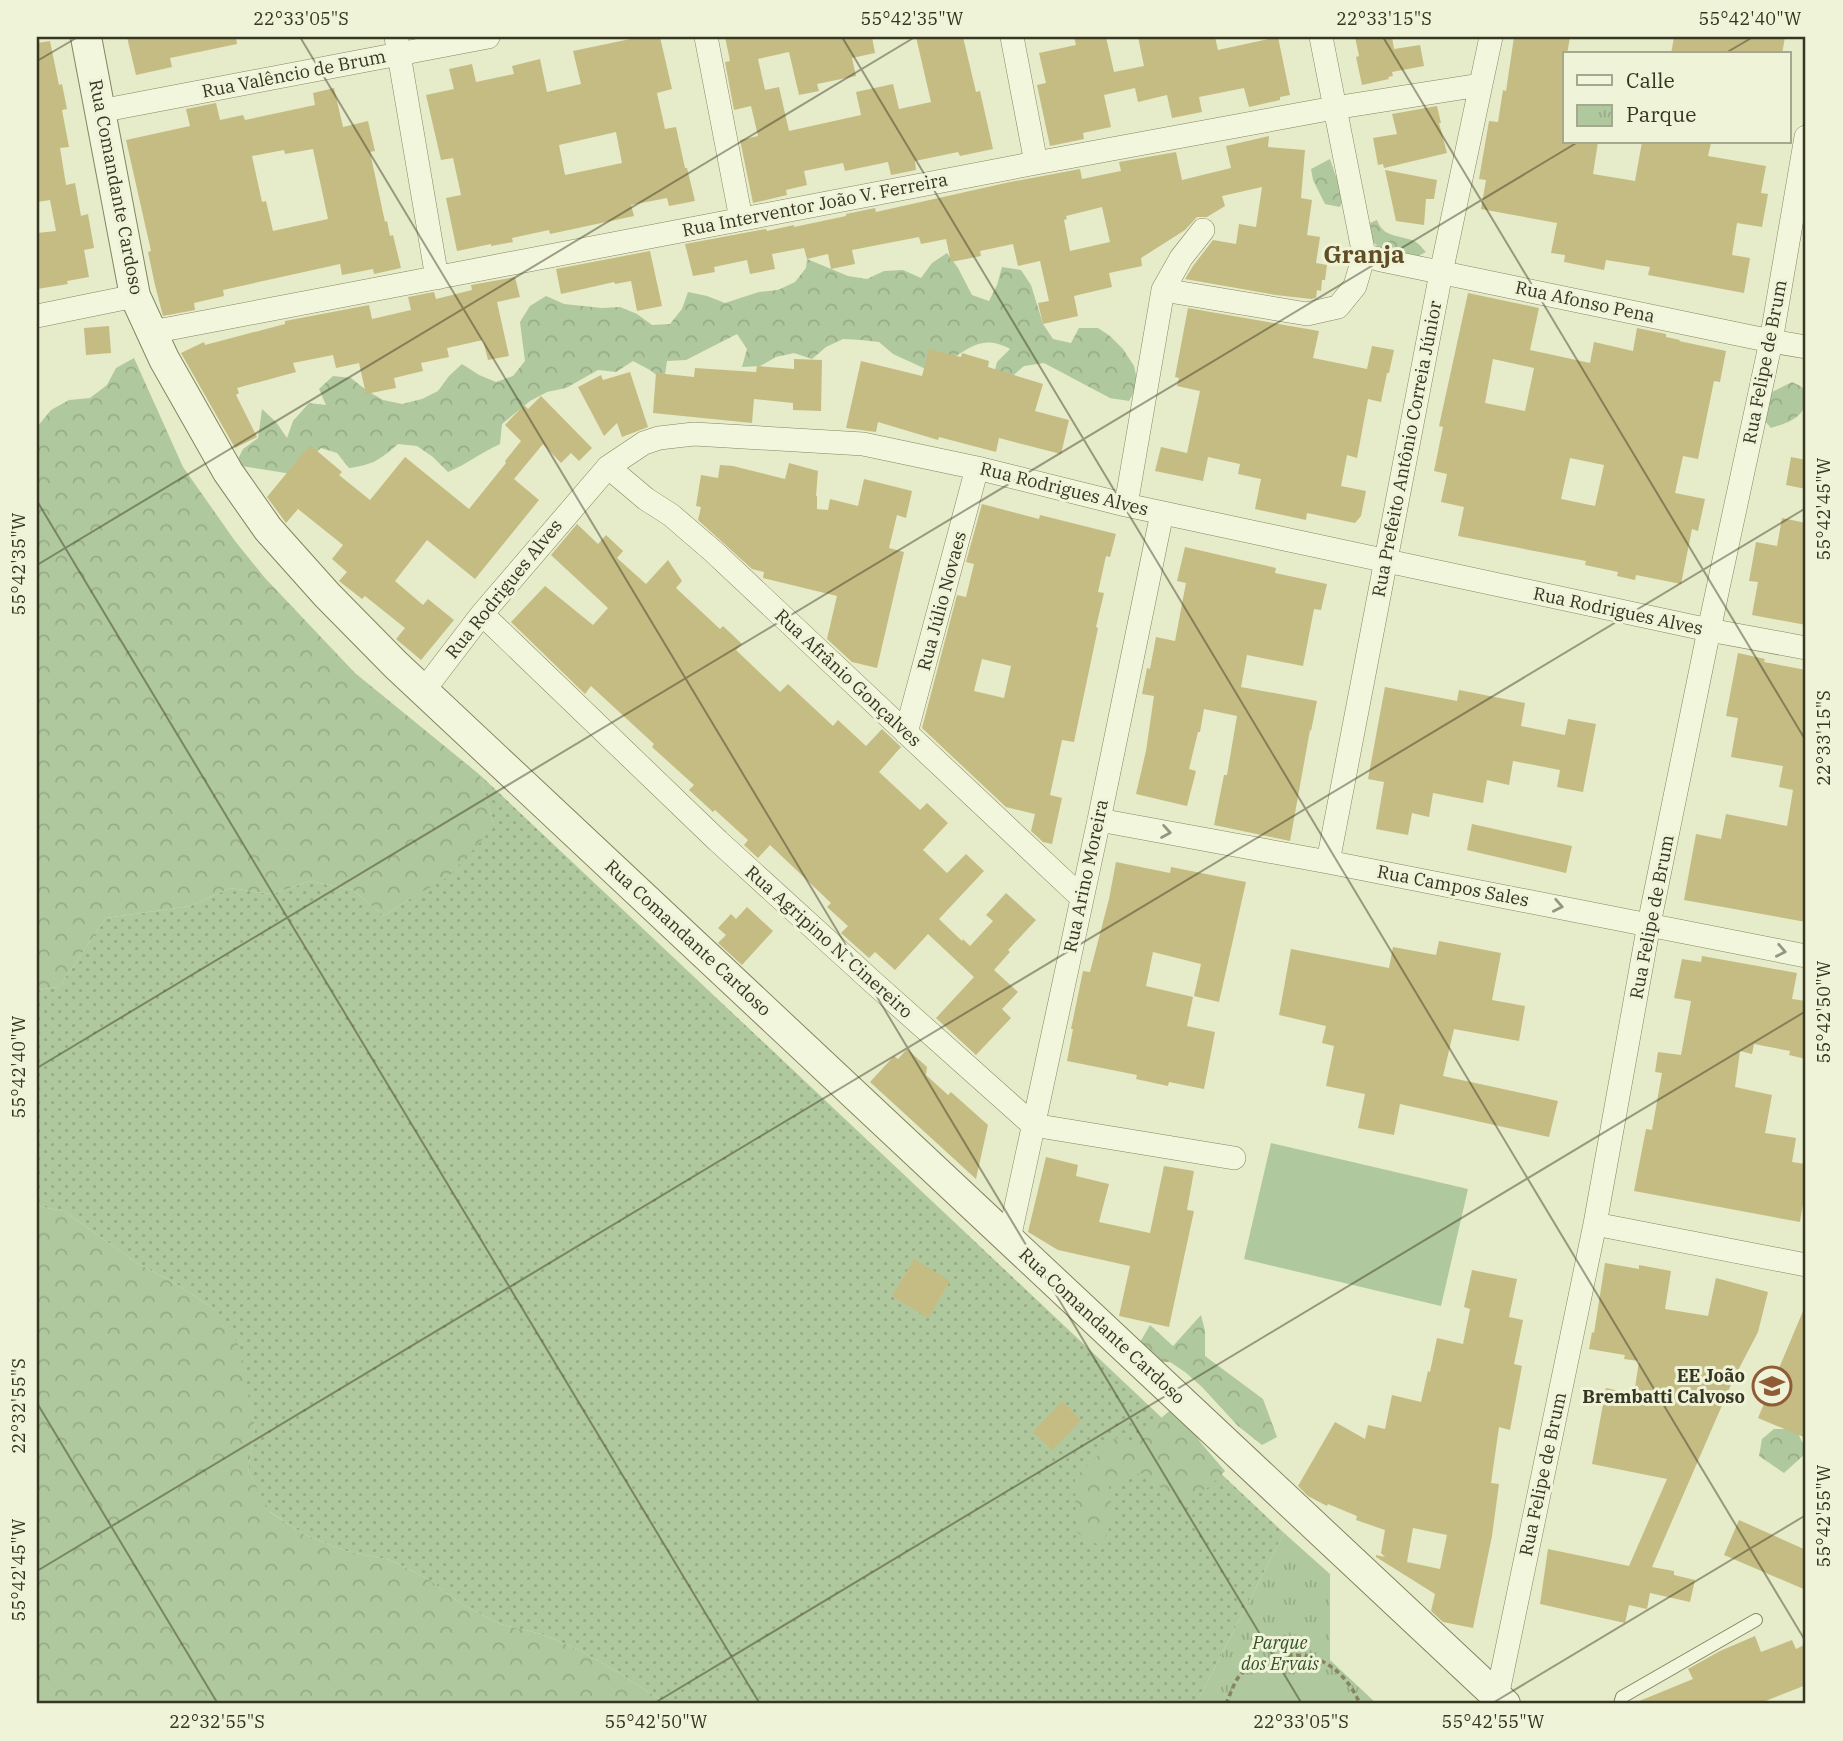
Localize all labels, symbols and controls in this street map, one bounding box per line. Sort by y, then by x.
text: 22°33'05"S [253,7,349,30]
text: 55°42'35"W [861,7,964,30]
text: 22°33'15"S [1336,7,1432,30]
text: 55°42'40"W [1699,7,1802,30]
street label: Rua Valêncio de Brum [200,44,388,103]
legend [1563,52,1790,144]
text: Calle [1626,66,1675,94]
street label: Rua Comandante Cardoso [84,77,149,297]
text: Parque [1626,100,1696,128]
street label: Rua Interventor João V. Ferreira [680,167,950,242]
district label: Granja [1323,238,1405,270]
street label: Rua Afonso Pena [1513,275,1657,328]
street label: Rua Felipe de Brum [1737,278,1792,446]
street label: Rua Prefeito Antônio Correia Júnior [1366,299,1447,599]
street label: Rua Rodrigues Alves [977,456,1151,521]
text: 55°42'45"W [1812,457,1835,560]
text: 55°42'35"W [7,512,30,615]
street label: Rua Rodrigues Alves [440,514,567,663]
street label: Rua Júlio Novaes [912,529,971,673]
street label: Rua Rodrigues Alves [1531,581,1705,640]
street label: Rua Afrânio Gonçalves [770,604,926,751]
text: 22°33'15"S [1812,690,1835,786]
street label: Rua Arino Moreira [1058,797,1113,955]
one-way arrow [1160,824,1172,839]
street label: Rua Felipe de Brum [1624,833,1679,1001]
street label: Rua Comandante Cardoso [600,855,776,1021]
street label: Rua Agripino N. Cinereiro [741,860,918,1023]
street label: Rua Campos Sales [1375,860,1531,912]
one-way arrow [1552,898,1564,913]
one-way arrow [1775,942,1787,957]
text: 55°42'50"W [1812,960,1835,1063]
text: 55°42'40"W [7,1015,30,1118]
street label: Rua Comandante Cardoso [1014,1243,1190,1409]
text: 22°32'55"S [7,1358,30,1454]
place label: EE João Brembatti Calvoso [1582,1364,1745,1408]
school or university icon: EE João Brembatti Calvoso [1751,1365,1793,1407]
street label: Rua Felipe de Brum [1514,1390,1571,1558]
text: 55°42'55"W [1812,1464,1835,1567]
text: 55°42'45"W [7,1518,30,1621]
park label: Parque dos Ervais [1241,1631,1319,1675]
text: 22°32'55"S [169,1710,265,1733]
text: 55°42'50"W [605,1710,708,1733]
text: 22°33'05"S [1253,1710,1349,1733]
text: 55°42'55"W [1442,1710,1545,1733]

